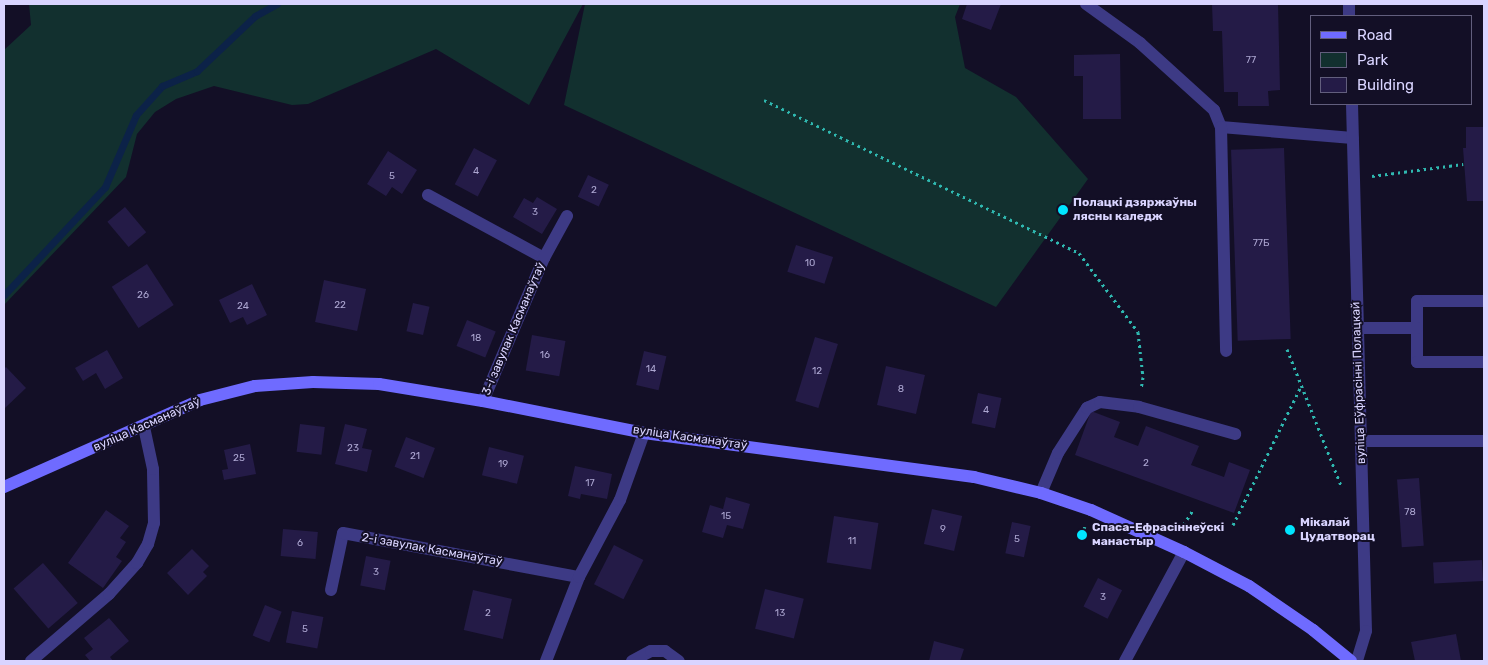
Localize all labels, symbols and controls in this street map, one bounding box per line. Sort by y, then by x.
legend [1310,15,1473,105]
text: Road [1357,26,1393,44]
text: Park [1357,51,1388,69]
house number: 77 [1246,55,1256,67]
text: Building [1357,76,1414,94]
house number: 4 [473,166,479,178]
house number: 5 [389,171,395,183]
house number: 2 [591,185,597,197]
place label: Полацкі дзяржаўны лясны каледж [1073,196,1197,224]
marker: Полацкі дзяржаўны лясны каледж [1057,204,1069,216]
house number: 3 [532,207,538,219]
house number: 77Б [1253,238,1269,250]
house number: 10 [805,258,815,270]
street label: 3-і завулак Касманаўтаў [479,260,549,398]
house number: 26 [137,290,149,302]
house number: 22 [334,300,346,312]
house number: 24 [237,301,249,313]
street label: вуліца Еўфрасінні Полацкай [1349,302,1369,464]
house number: 18 [471,333,481,345]
house number: 16 [540,350,550,362]
house number: 14 [646,364,656,376]
house number: 12 [812,366,822,378]
house number: 8 [898,384,904,396]
street label: вуліца Касманаўтаў [91,395,203,455]
house number: 4 [983,405,989,417]
street label: вуліца Касманаўтаў [632,423,748,453]
house number: 23 [347,443,359,455]
house number: 21 [410,451,420,463]
house number: 25 [233,453,245,465]
house number: 2 [1143,458,1149,470]
house number: 19 [498,459,508,471]
house number: 17 [585,478,595,490]
house number: 78 [1404,507,1416,519]
house number: 15 [721,511,731,523]
place label: Мікалай Цудатворац [1300,516,1375,544]
place label: Спаса-Ефрасіннеўскі манастыр [1092,521,1224,549]
house number: 9 [940,524,946,536]
marker: Мікалай Цудатворац [1284,524,1296,536]
marker: Спаса-Ефрасіннеўскі манастыр [1076,529,1088,541]
street label: 2-і завулак Касманаўтаў [361,531,503,569]
house number: 5 [1014,534,1020,546]
house number: 11 [848,536,856,548]
house number: 6 [297,538,303,550]
house number: 3 [373,567,379,579]
house number: 3 [1100,592,1106,604]
house number: 2 [485,608,491,620]
house number: 13 [775,608,785,620]
house number: 5 [302,624,308,636]

